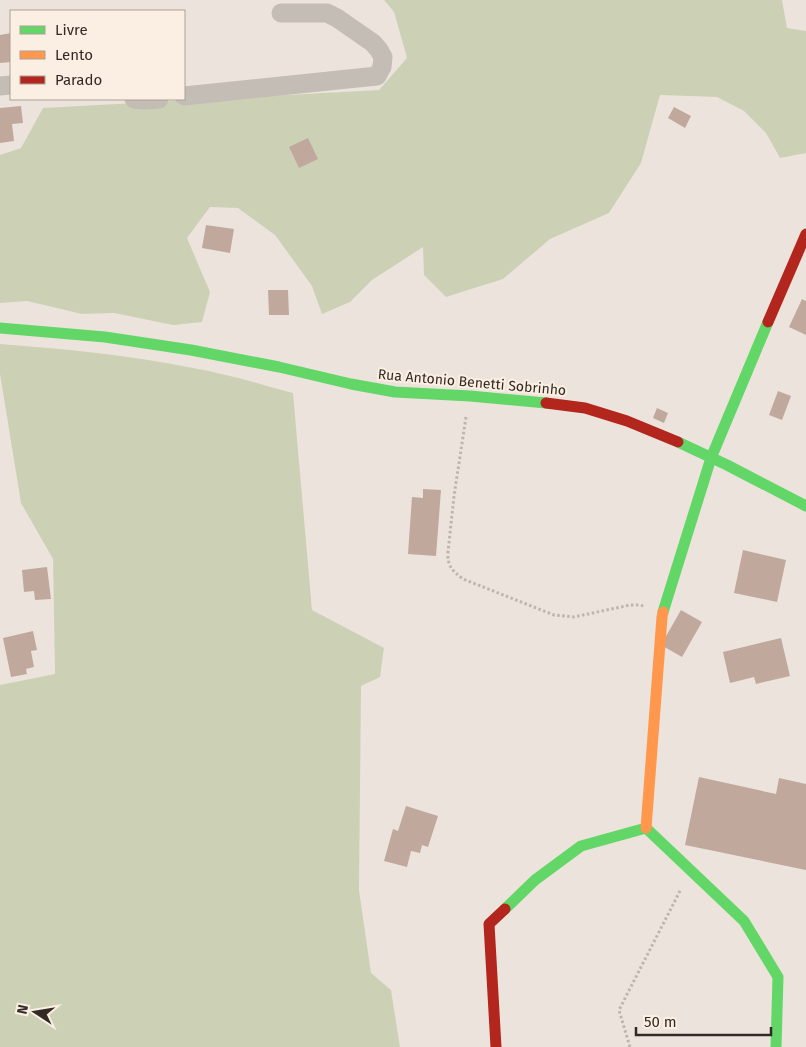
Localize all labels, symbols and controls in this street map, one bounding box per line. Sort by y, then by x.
legend [10,10,185,100]
text: Livre [55,21,88,39]
text: Lento [55,46,93,64]
text: Parado [55,71,102,89]
street label: Rua Antonio Benetti Sobrinho [377,366,567,399]
north arrow [10,987,60,1037]
text: N [13,1003,32,1016]
scale bar [636,1004,771,1036]
text: 50 m [644,1013,677,1031]

